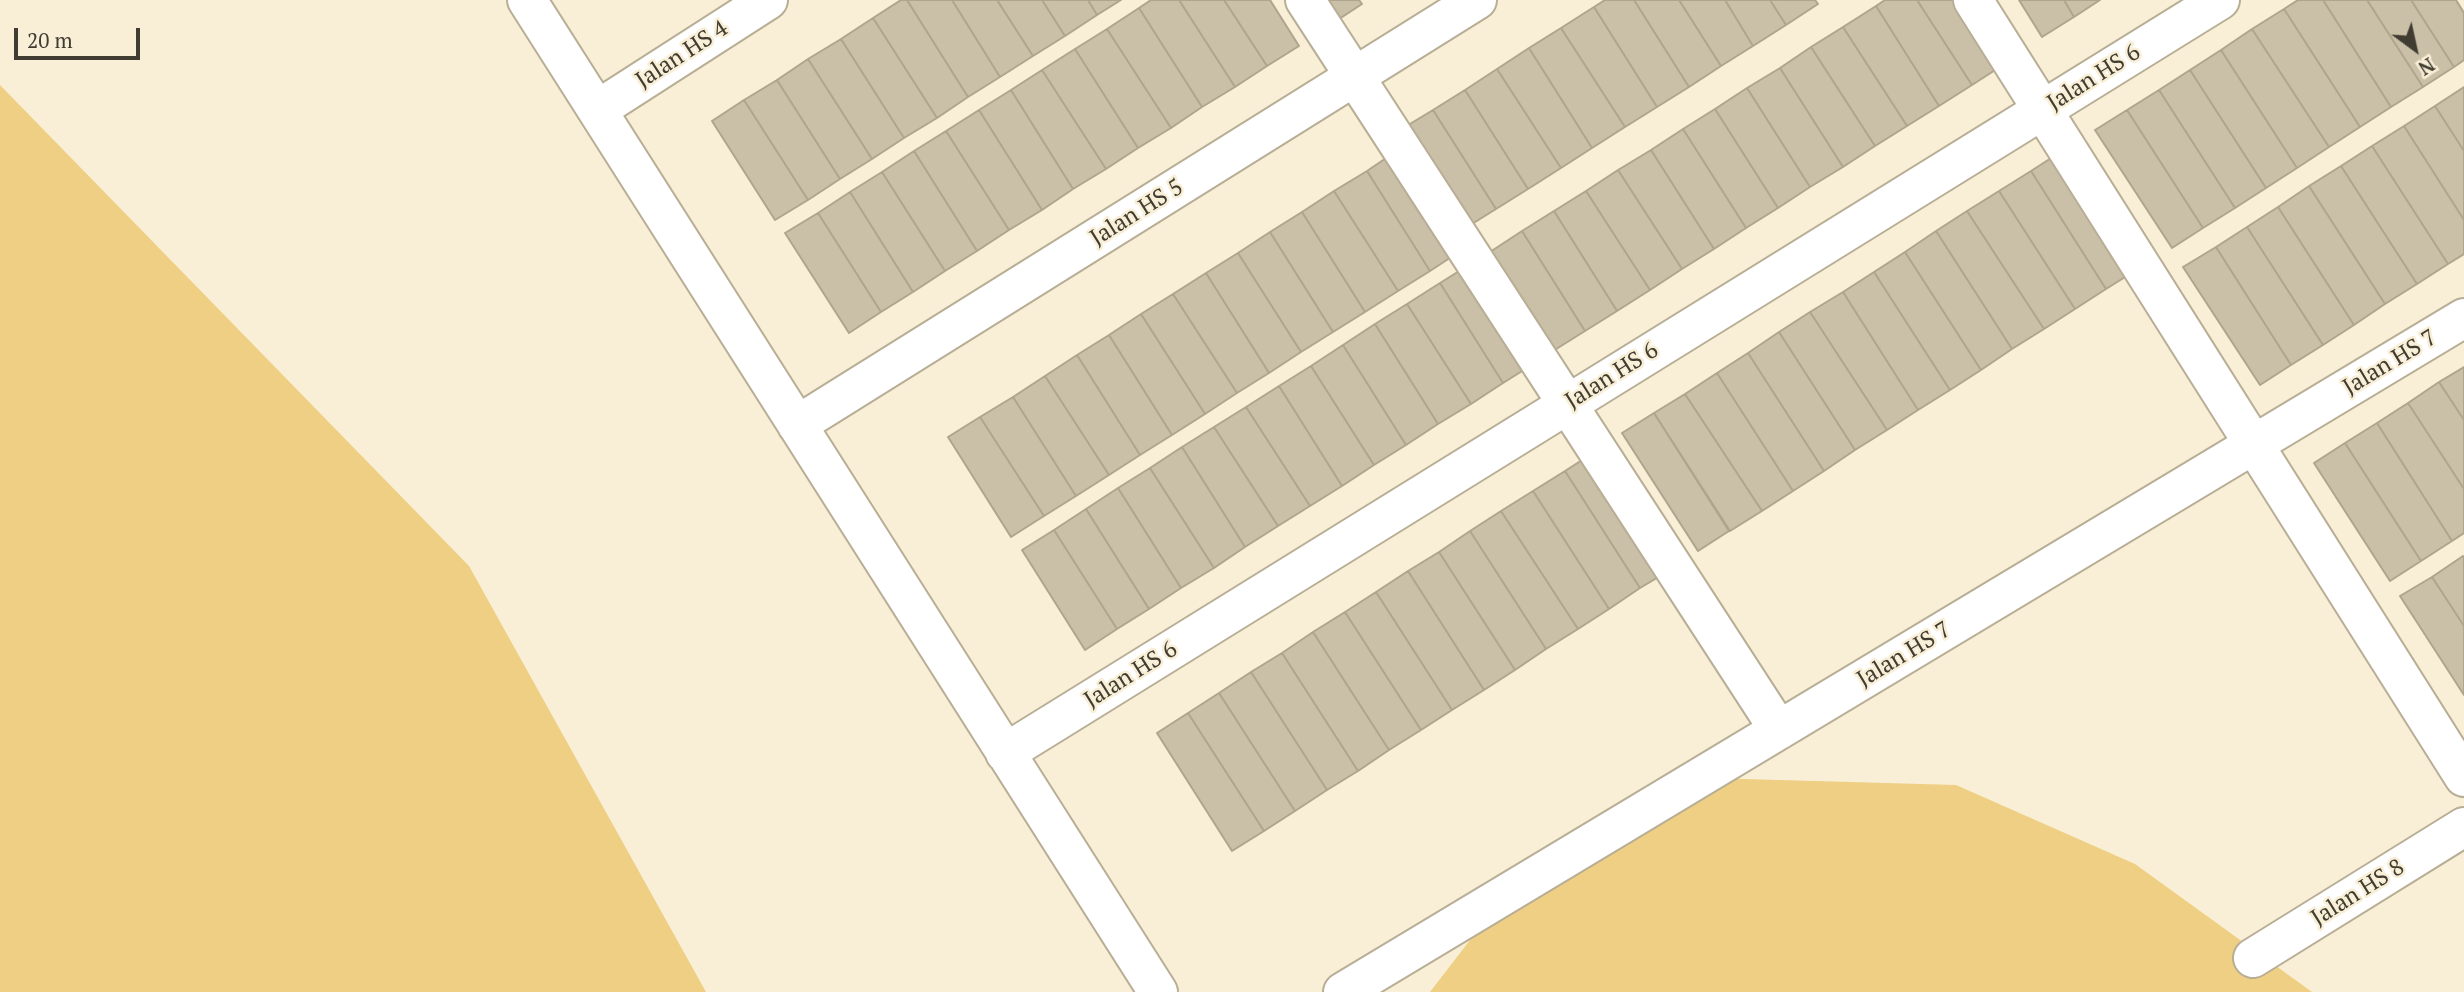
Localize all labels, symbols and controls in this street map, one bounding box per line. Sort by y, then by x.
scale bar [18,14,144,58]
north arrow [2380,14,2450,84]
street label: Jalan HS 4 [631,15,733,95]
text: 20 m [27,26,73,54]
street label: Jalan HS 6 [2043,39,2145,117]
text: N [2414,53,2440,81]
street label: Jalan HS 5 [1086,174,1188,252]
street label: Jalan HS 7 [2338,324,2442,402]
street label: Jalan HS 6 [1561,337,1663,415]
street label: Jalan HS 7 [1852,616,1956,694]
street label: Jalan HS 6 [1080,636,1182,714]
street label: Jalan HS 8 [2307,854,2409,932]

